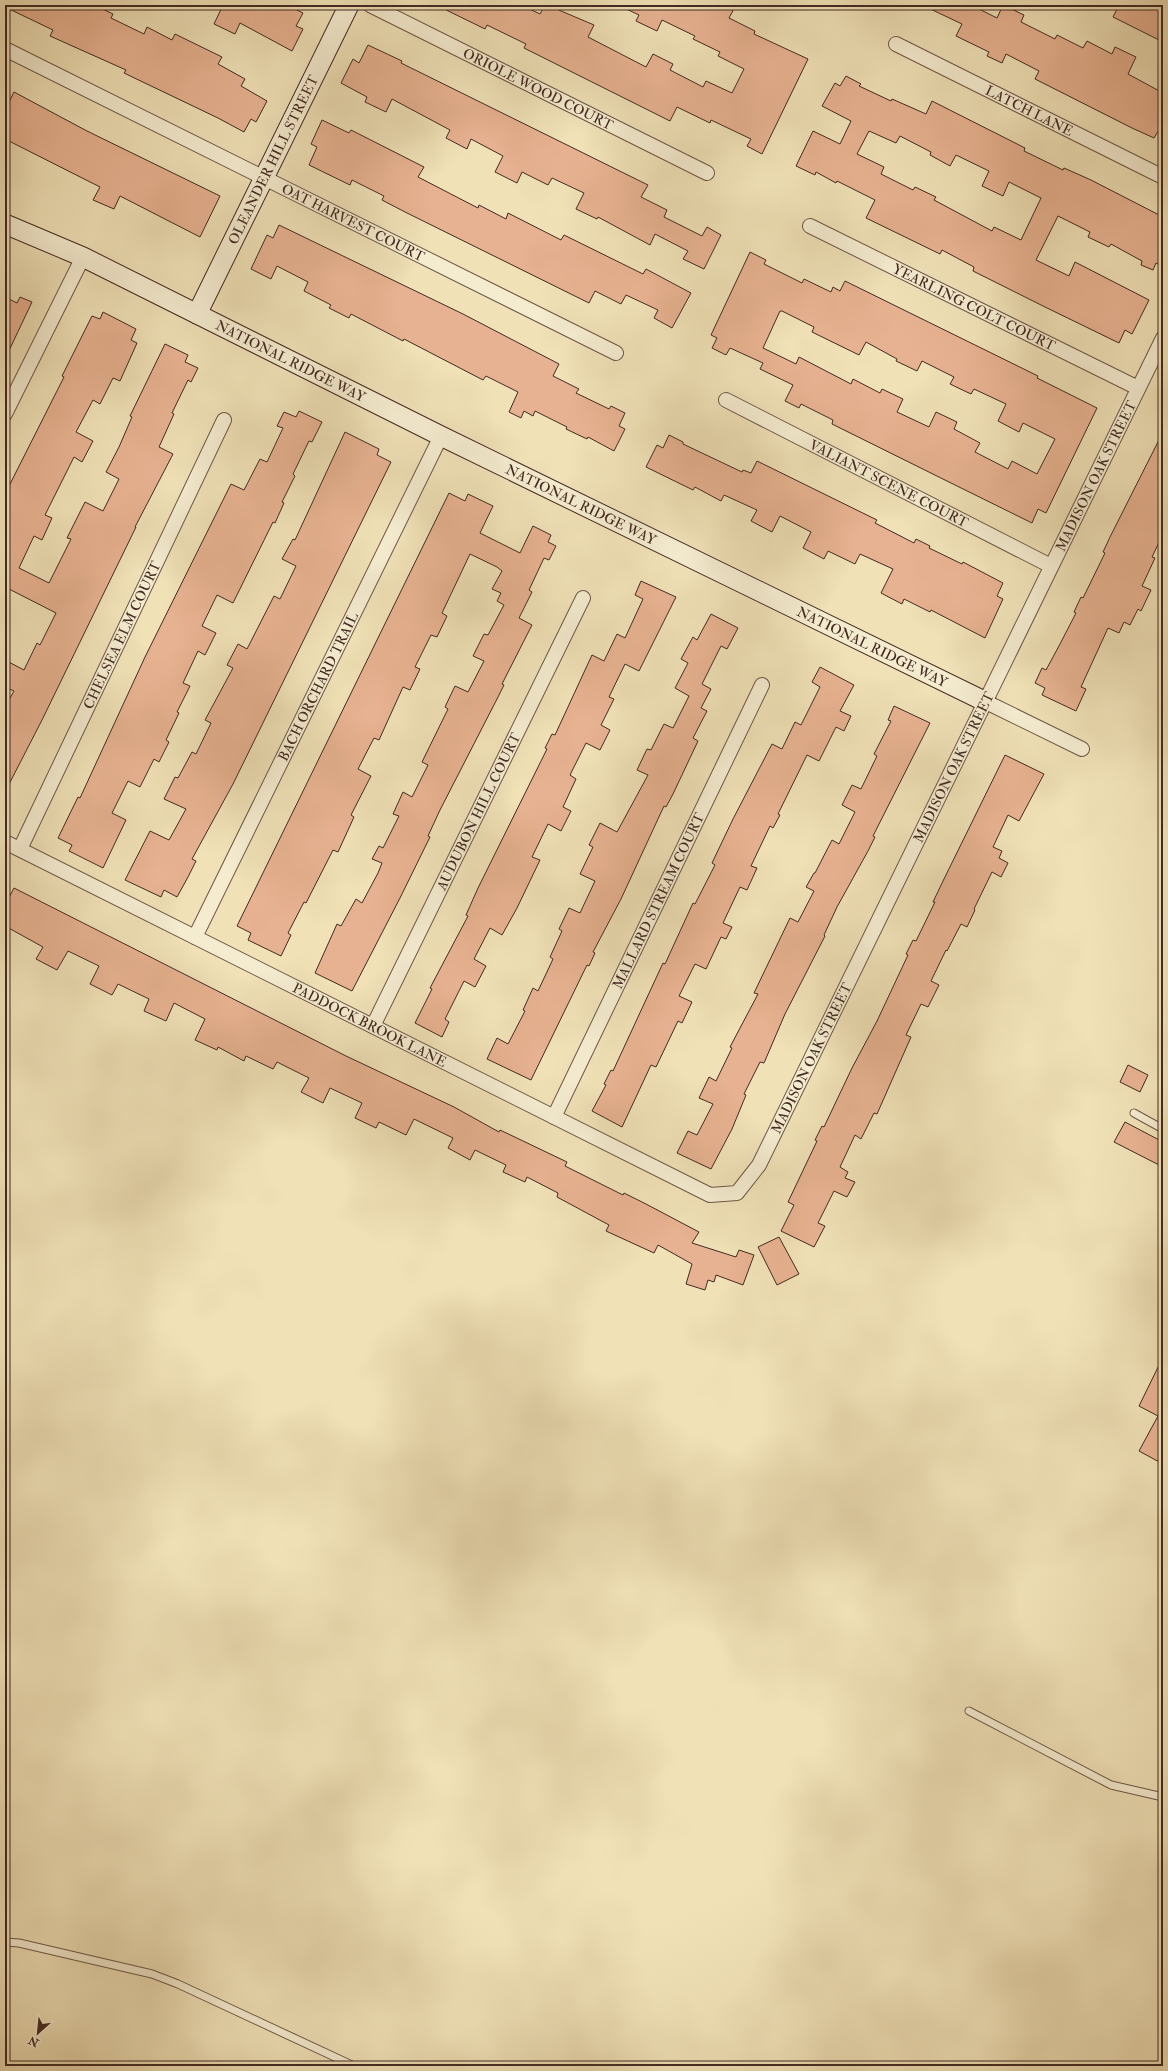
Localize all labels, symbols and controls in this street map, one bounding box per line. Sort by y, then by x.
street label: ORIOLE WOOD COURT [460,44,617,134]
street label: OLEANDER HILL STREET [224,72,322,247]
street label: LATCH LANE [983,81,1076,139]
street label: OAT HARVEST COURT [279,180,428,265]
street label: YEARLING COLT COURT [890,260,1059,355]
street label: NATIONAL RIDGE WAY [213,316,369,406]
street label: MADISON OAK STREET [1052,397,1140,554]
street label: VALIANT SCENE COURT [807,436,972,531]
street label: NATIONAL RIDGE WAY [503,460,660,549]
street label: CHELSEA ELM COURT [79,558,164,712]
street label: NATIONAL RIDGE WAY [794,603,951,691]
street label: BACH ORCHARD TRAIL [274,609,362,764]
street label: MADISON OAK STREET [909,688,998,845]
street label: AUDUBON HILL COURT [432,729,524,894]
street label: MALLARD STREAM COURT [608,809,708,992]
street label: PADDOCK BROOK LANE [290,979,450,1070]
street label: MADISON OAK STREET [767,980,855,1136]
north arrow [18,2013,58,2053]
text: N [25,2033,42,2050]

